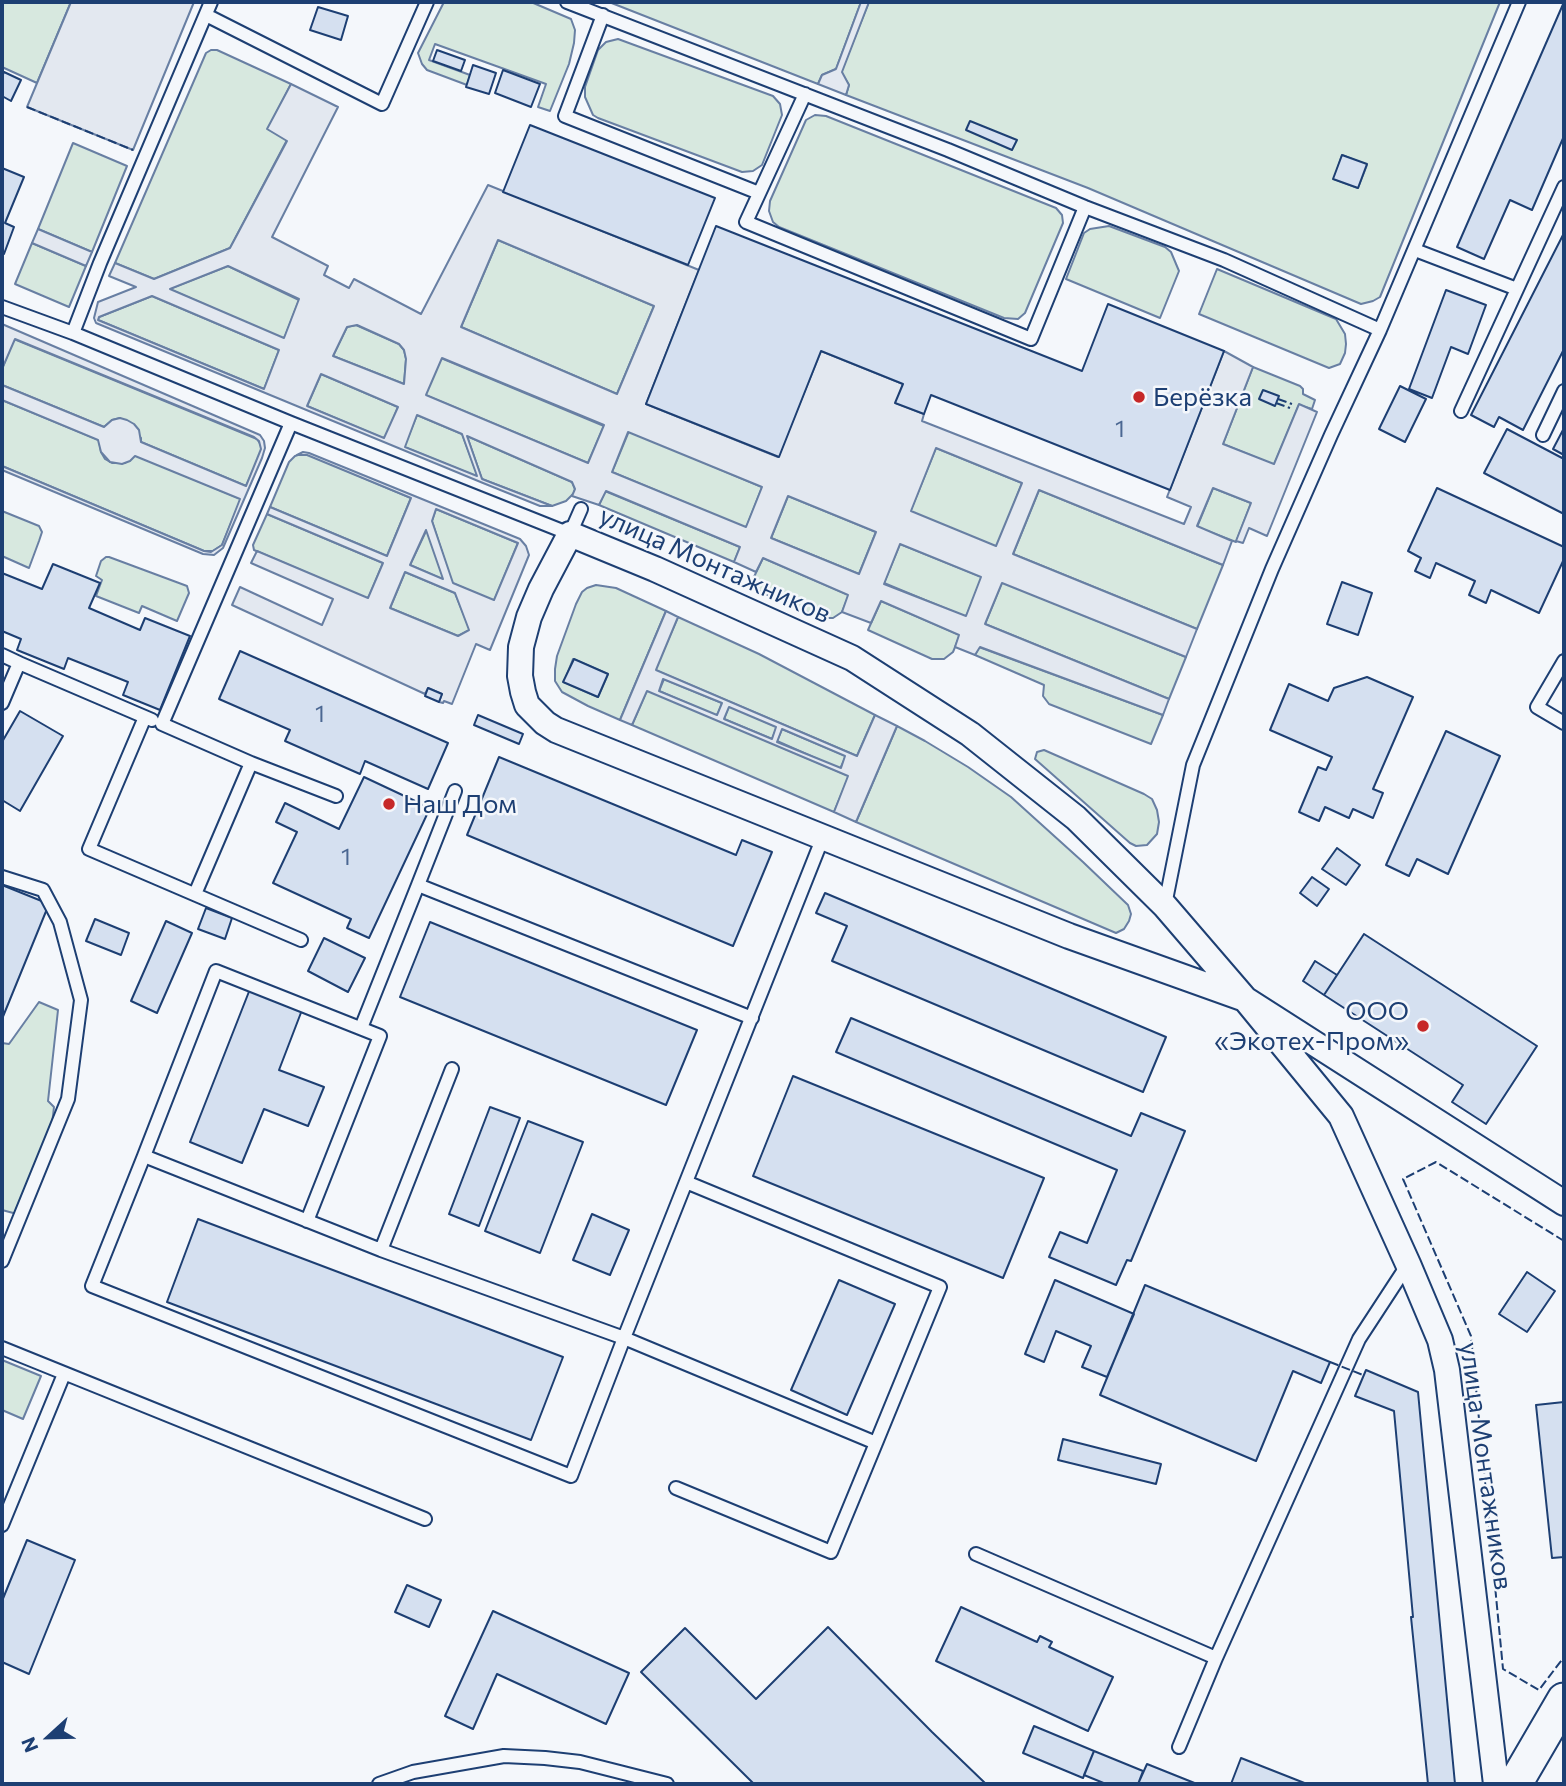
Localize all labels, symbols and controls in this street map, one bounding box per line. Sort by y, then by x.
place label: Берёзка [1153,381,1252,413]
marker: Берёзка [1131,389,1147,405]
house number: 1 [1115,415,1125,443]
street label: улица Монтажников [594,500,836,630]
house number: 1 [315,700,325,728]
place label: Наш Дом [403,788,517,820]
marker: Наш Дом [381,796,397,812]
house number: 1 [341,843,351,871]
place label: ООО «Экотех-Пром» [1214,995,1409,1056]
marker: ООО «Экотех-Пром» [1415,1018,1431,1034]
street label: улица Монтажников [1453,1340,1519,1592]
north arrow [14,1702,84,1772]
text: N [16,1734,42,1756]

